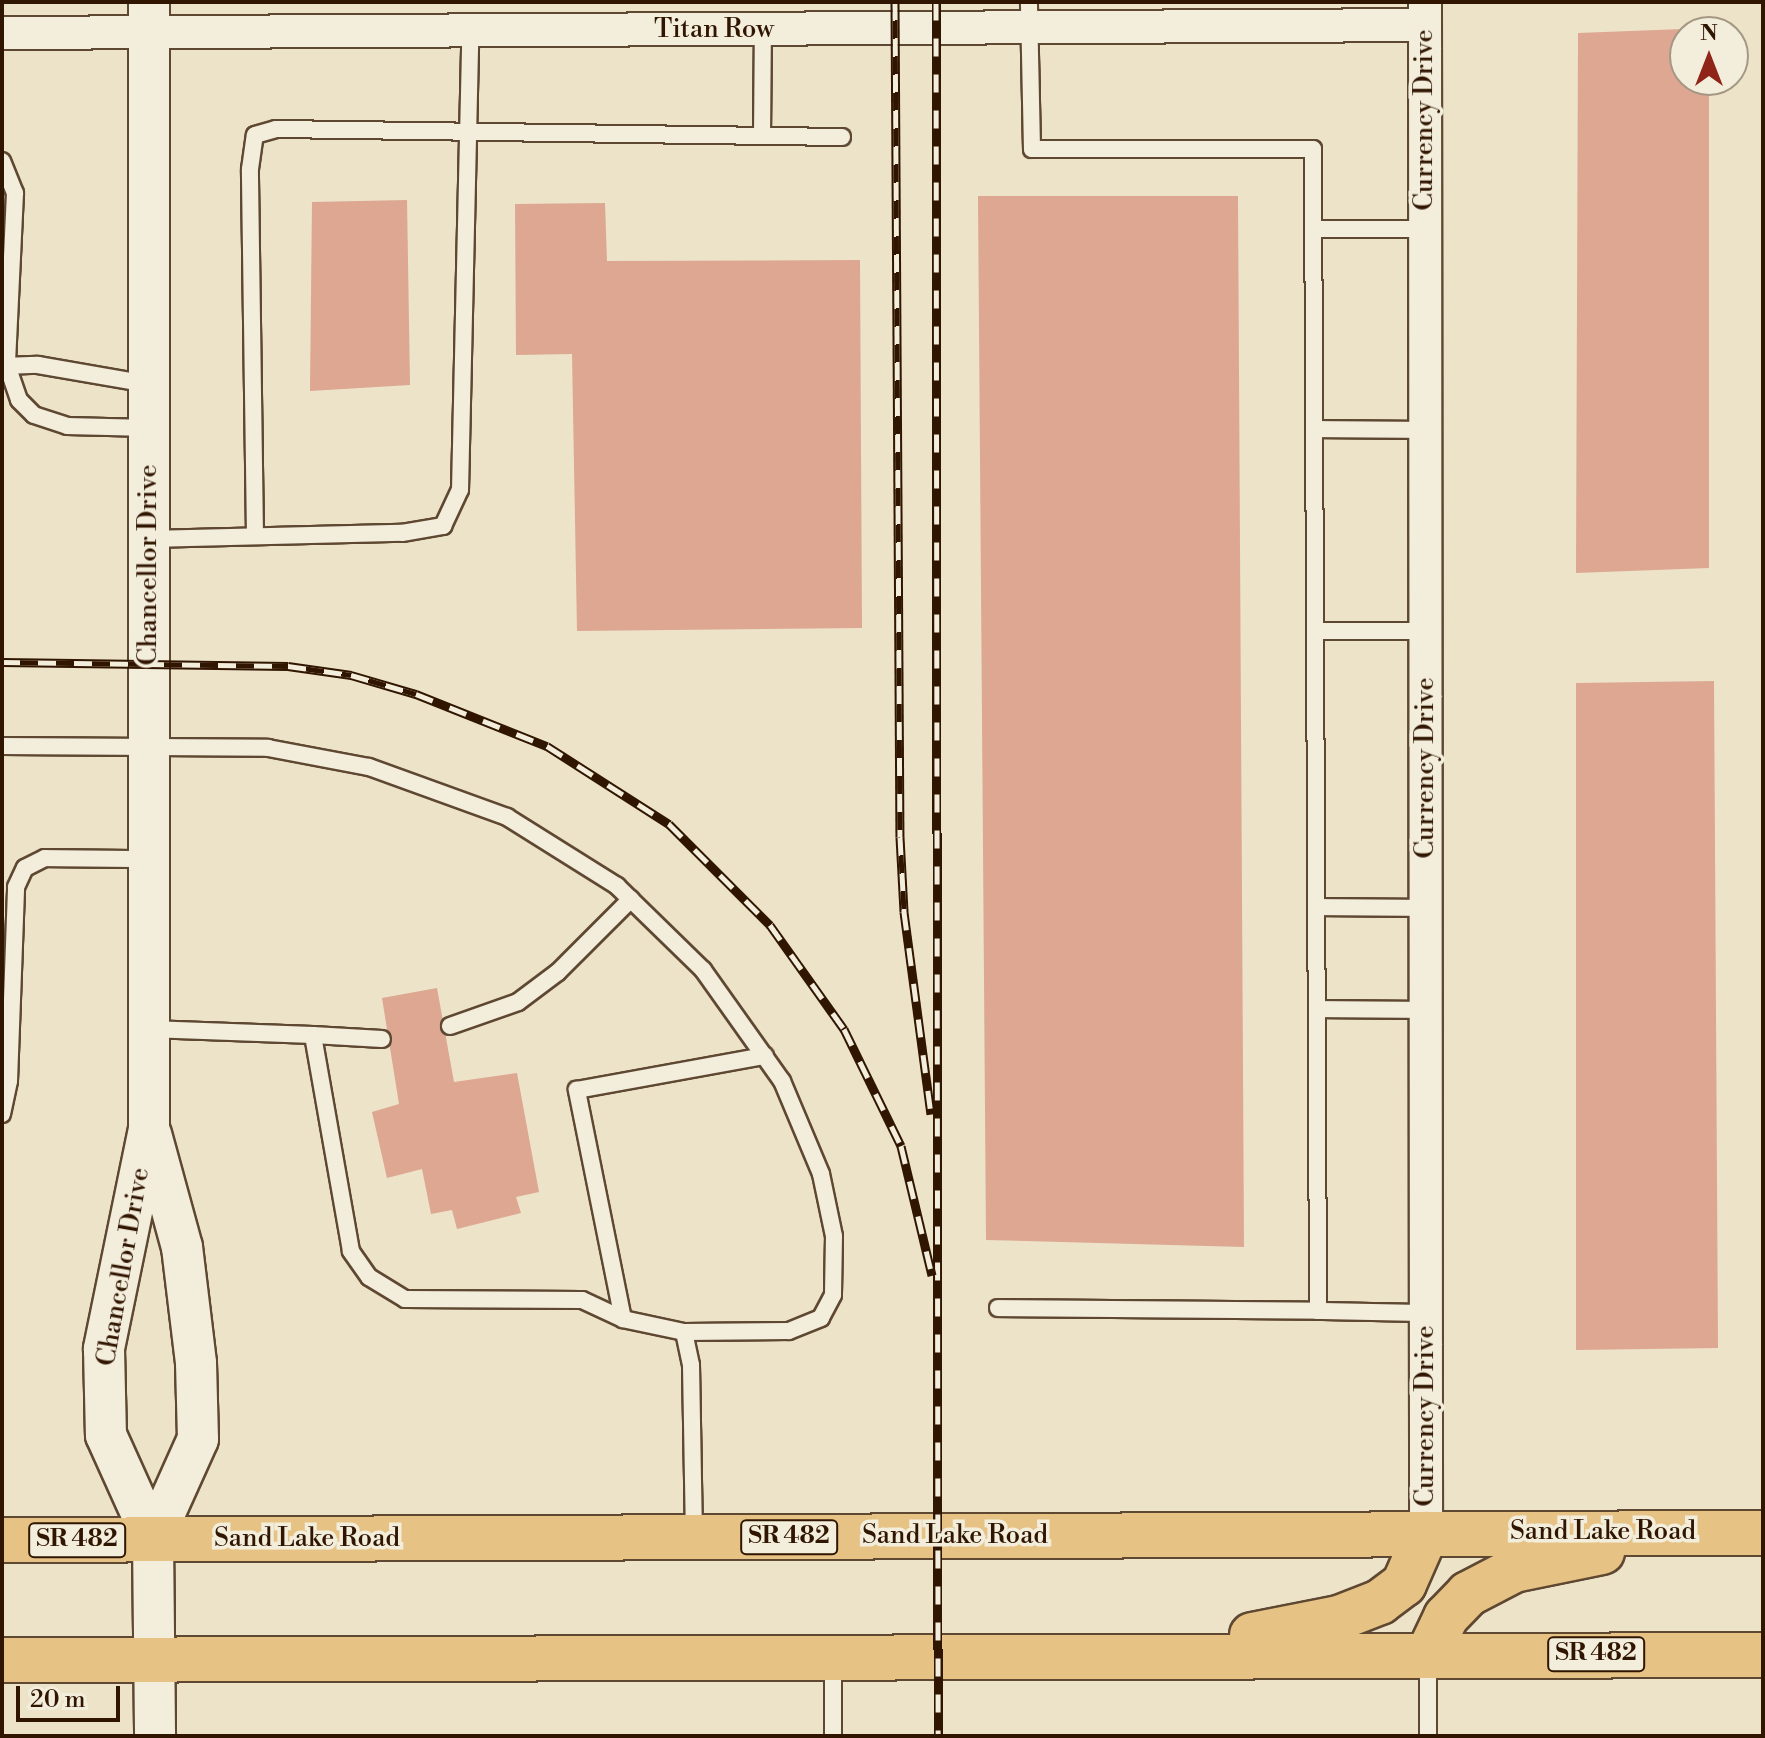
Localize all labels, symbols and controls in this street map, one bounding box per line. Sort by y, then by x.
street label: Titan Row [654,14,774,46]
north arrow [1669,16,1749,96]
text: N [1700,20,1718,47]
street label: Currency Drive [1409,29,1441,211]
street label: Chancellor Drive [133,464,165,666]
street label: Currency Drive [1410,677,1442,859]
street label: Chancellor Drive [91,1165,157,1369]
street label: Currency Drive [1410,1325,1442,1507]
street label: Sand Lake Road [1510,1516,1696,1548]
road number: SR 482 [739,1517,839,1557]
road number: SR 482 [27,1520,127,1560]
street label: Sand Lake Road [862,1520,1048,1552]
street label: Sand Lake Road [214,1523,400,1555]
road number: SR 482 [1546,1634,1646,1674]
scale bar [20,1670,124,1720]
text: 20 m [30,1685,86,1715]

